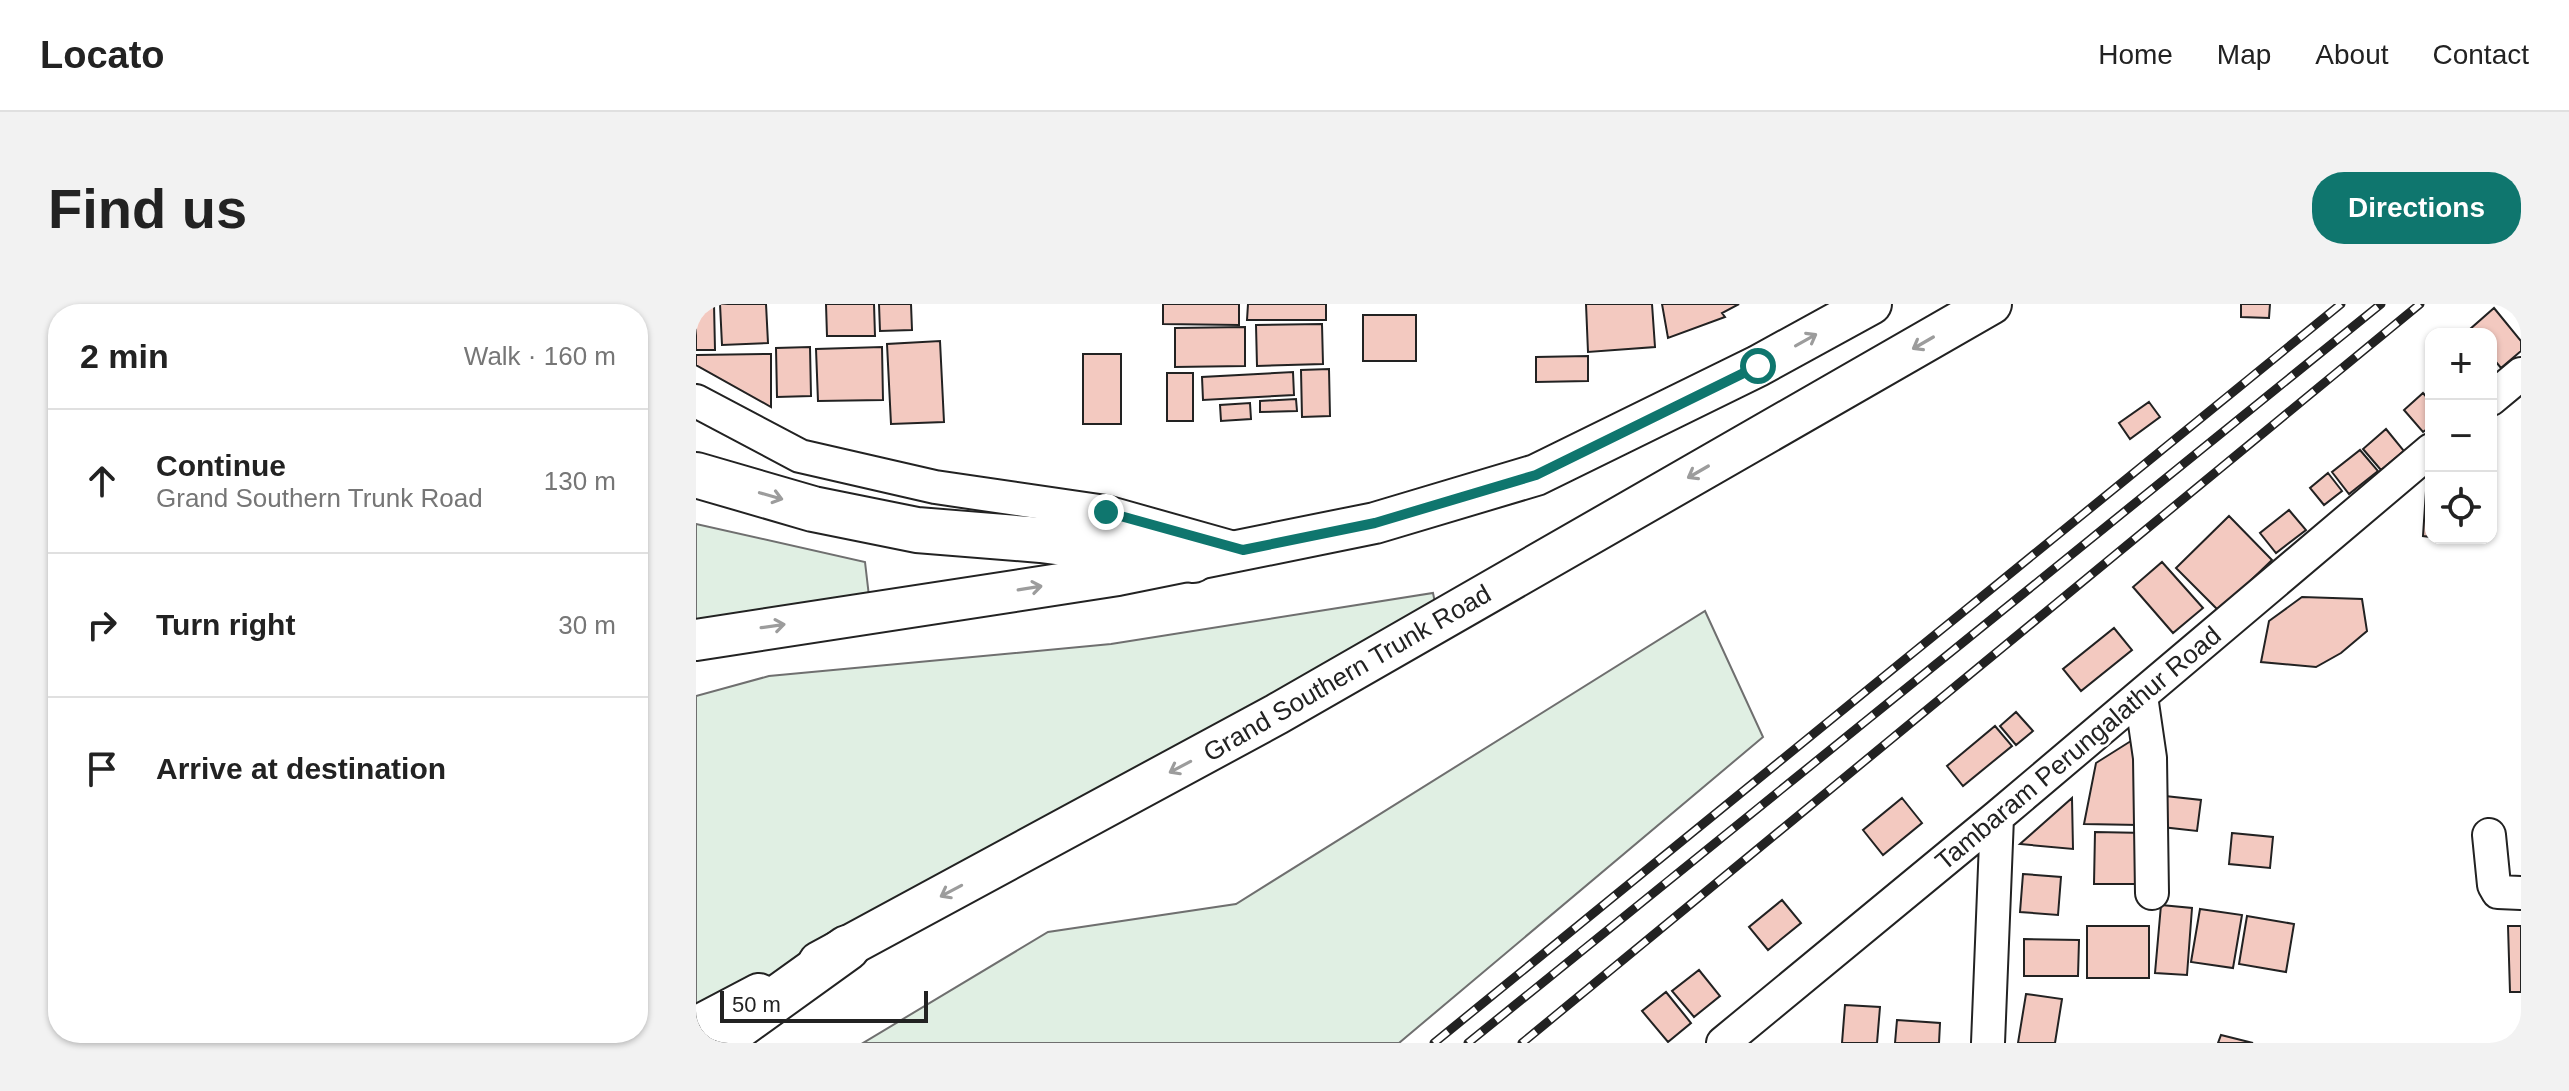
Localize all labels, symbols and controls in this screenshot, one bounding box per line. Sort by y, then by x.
text: Locato [40,34,165,76]
text: Home [2098,39,2173,70]
text: Map [2217,39,2271,70]
text: About [2315,39,2389,70]
text: Contact [2433,39,2529,70]
button: Directions [2312,172,2521,244]
text: Find us [48,177,247,240]
map controls [2425,328,2497,544]
button: + [2425,328,2497,400]
one-way arrow [1794,332,1817,348]
one-way arrow [1912,335,1935,351]
text: 2 min [80,337,169,375]
text: Walk · 160 m [464,341,616,371]
route start [1740,348,1776,384]
button: − [2425,400,2497,472]
text: Continue [156,449,286,482]
icon: ahead [80,459,124,503]
one-way arrow [1687,464,1710,480]
text: 130 m [544,466,616,496]
button: locate [2425,472,2497,544]
text: Grand Southern Trunk Road [156,483,483,513]
one-way arrow [757,490,783,505]
route end [1088,494,1124,530]
street label: Grand Southern Trunk Road [1198,578,1496,768]
one-way arrow [1017,580,1042,595]
icon: right [80,603,124,647]
text: Turn right [156,608,295,641]
text: 30 m [558,610,616,640]
one-way arrow [759,618,785,633]
street label: Tambaram Perungalathur Road [1929,620,2227,876]
icon: arrive [80,747,124,791]
text: Arrive at destination [156,752,446,785]
one-way arrow [1168,760,1192,776]
one-way arrow [940,884,964,900]
scale bar [720,987,928,1023]
text: 50 m [732,992,781,1017]

